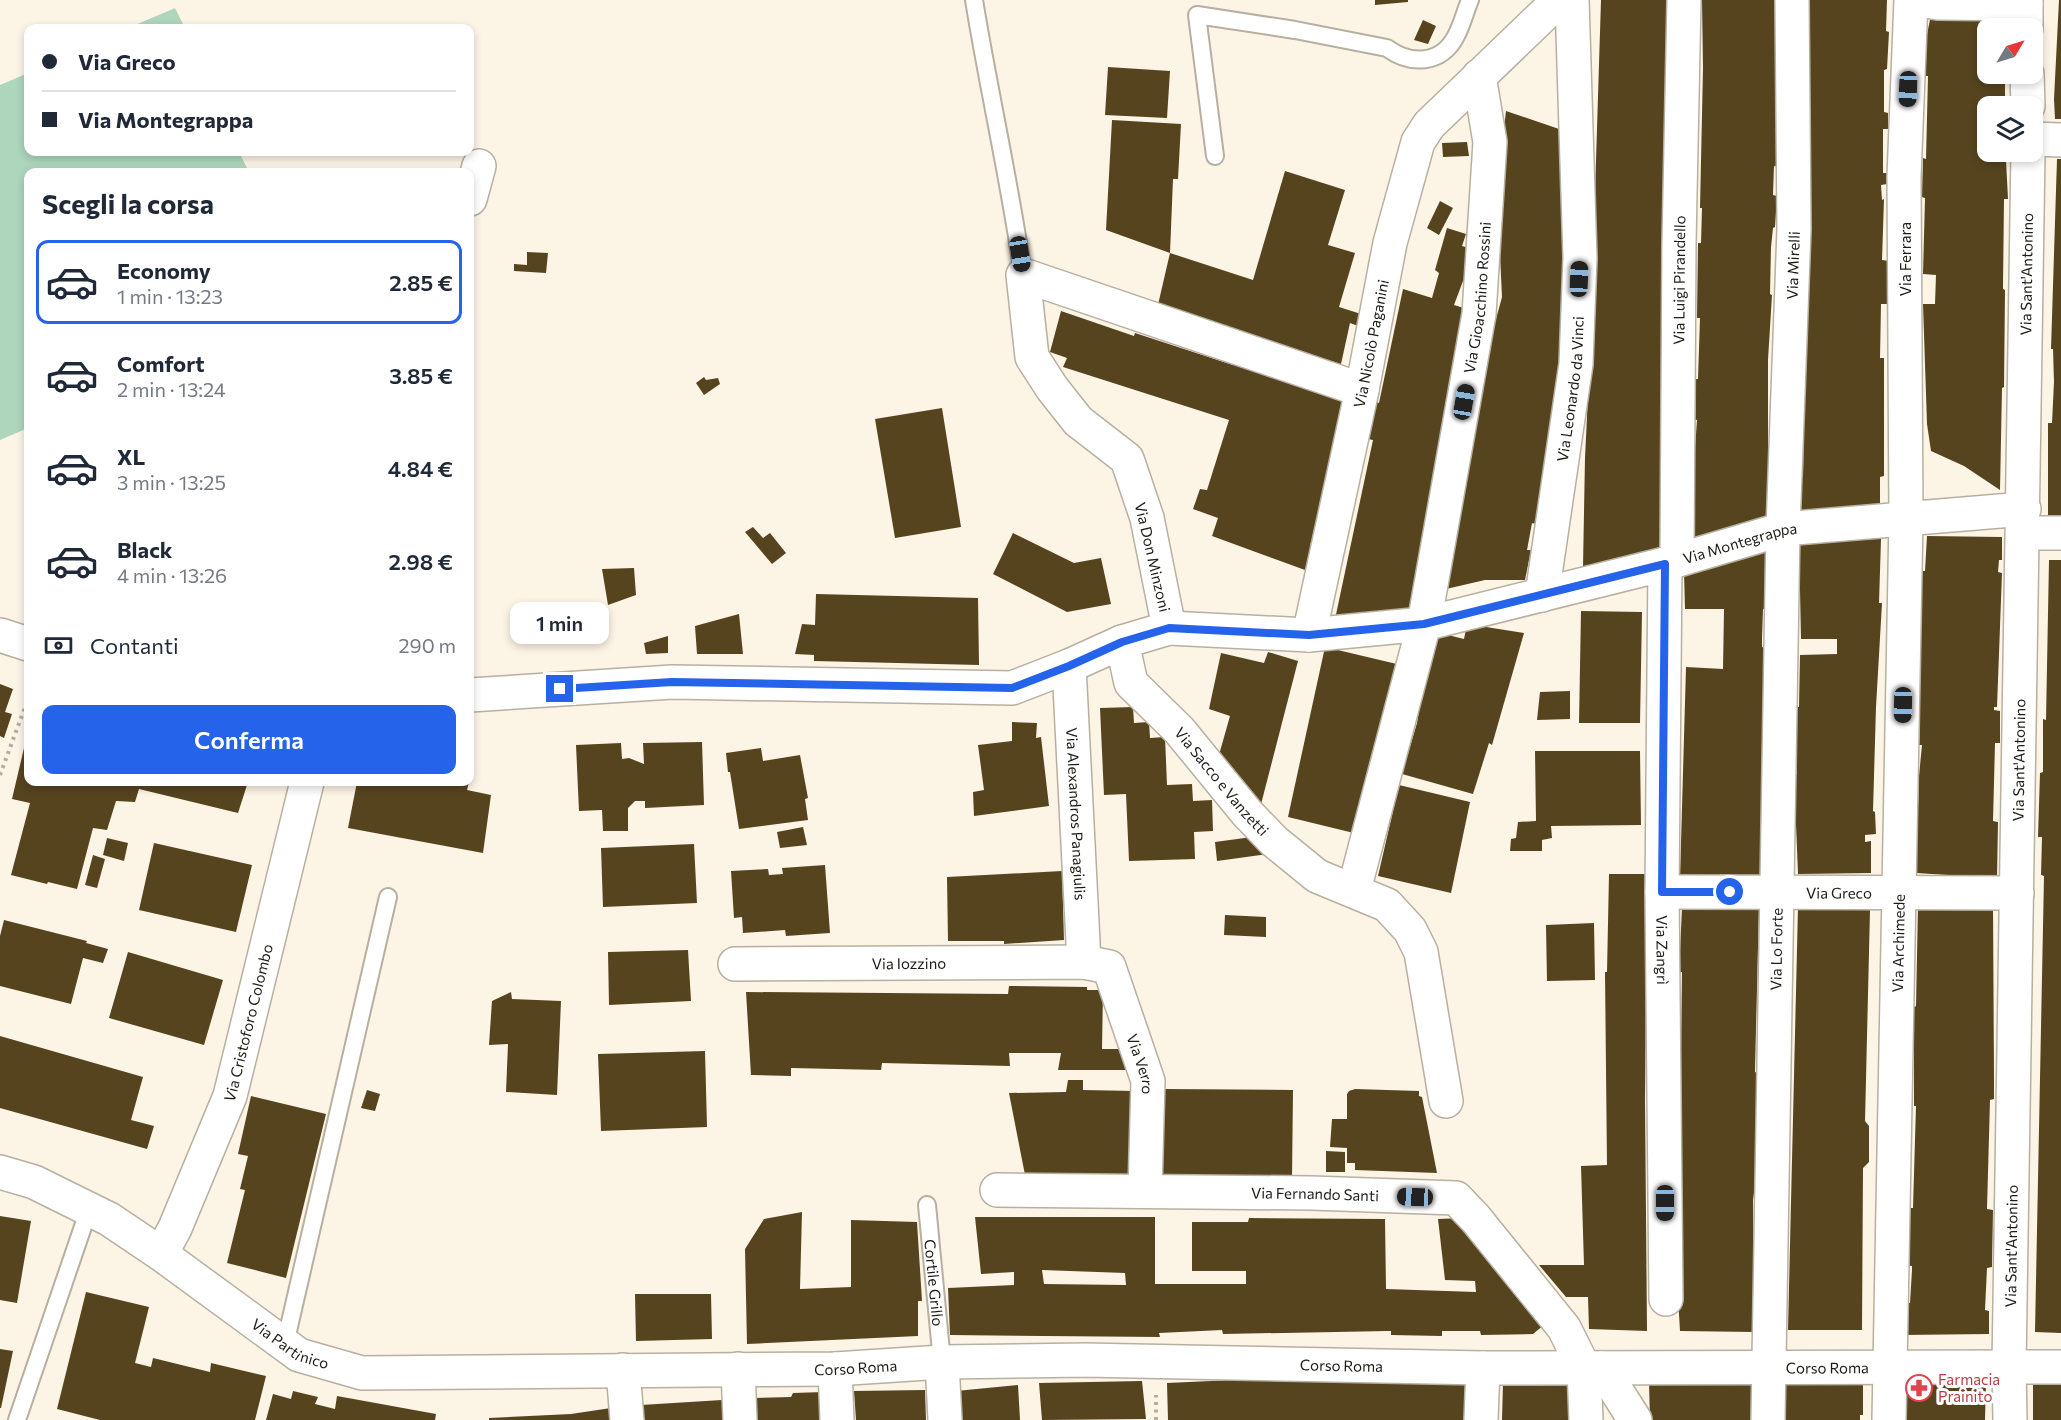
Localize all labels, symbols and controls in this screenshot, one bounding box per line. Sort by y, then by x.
north arrow [1977,18,2043,84]
map controls [1977,18,2043,162]
text: Via Greco [78,48,176,75]
car [1898,71,1918,107]
button: layers [1977,96,2043,162]
text: Via Montegrappa [78,106,253,133]
text: Scegli la corsa [42,187,214,220]
street label: Via Sant'Antonino [2016,213,2036,336]
street label: Via Luigi Pirandello [1669,215,1689,345]
street label: Via Gioacchino Rossini [1460,221,1494,375]
street label: Via Ferrara [1896,222,1914,296]
street label: Via Mirelli [1782,231,1803,300]
car [1008,235,1032,273]
icon: car [45,255,99,309]
text: Economy [117,257,211,284]
car [1569,261,1589,297]
text: 2.85 € [389,269,453,296]
street label: Via Nicolò Paganini [1349,278,1392,409]
text: 1 min · 13:23 [117,284,223,308]
street label: Via Leonardo da Vinci [1553,316,1587,463]
icon: car [45,348,99,402]
text: Comfort [117,350,205,377]
text: 3.85 € [389,362,453,389]
text: 2 min · 13:24 [117,377,226,401]
car [1452,383,1476,421]
icon: car [45,441,99,495]
text: XL [117,443,145,470]
text: 4.84 € [388,455,453,482]
text: 3 min · 13:25 [117,470,226,494]
street label: Via Don Minzoni [1132,500,1174,614]
street label: Via Montegrappa [1681,519,1798,567]
icon: car [45,534,99,588]
text: Black [117,536,172,563]
text: 2.98 € [389,548,453,575]
text: 4 min · 13:26 [117,563,227,587]
callout: 1 min [510,602,610,644]
text: 1 min [536,611,583,635]
icon: cash [42,629,75,662]
text: Contanti [90,632,179,659]
text: 290 m [398,633,456,657]
route end [546,675,573,702]
car [1894,687,1912,723]
street label: Via Sant'Antonino [2009,699,2028,822]
button: Conferma [42,705,456,774]
street label: Via Sacco e Vanzetti [1171,723,1273,839]
street label: Via Alexandros Panagiulis [1063,727,1090,901]
route start [1716,878,1743,905]
street label: Via Greco [1806,883,1872,902]
street label: Via Archimede [1888,894,1908,992]
street label: Via Lo Forte [1766,908,1786,990]
street label: Via Zangrì [1653,915,1672,985]
street label: Via Cristoforo Colombo [220,942,276,1104]
street label: Via Iozzino [872,954,946,972]
street label: Via Verro [1124,1031,1157,1095]
street label: Via Fernando Santi [1251,1183,1379,1204]
car [1656,1185,1674,1221]
street label: Via Sant'Antonino [2001,1185,2021,1307]
car [1397,1187,1433,1207]
street label: Cortile Grillo [921,1238,948,1327]
street label: Via Partinico [248,1314,331,1372]
street label: Corso Roma [1300,1355,1383,1375]
street label: Corso Roma [814,1356,898,1378]
street label: Corso Roma [1786,1358,1869,1376]
place label: Farmacia Prainito [1938,1370,2000,1405]
pharmacy icon: Farmacia Prainito [1904,1373,1934,1403]

